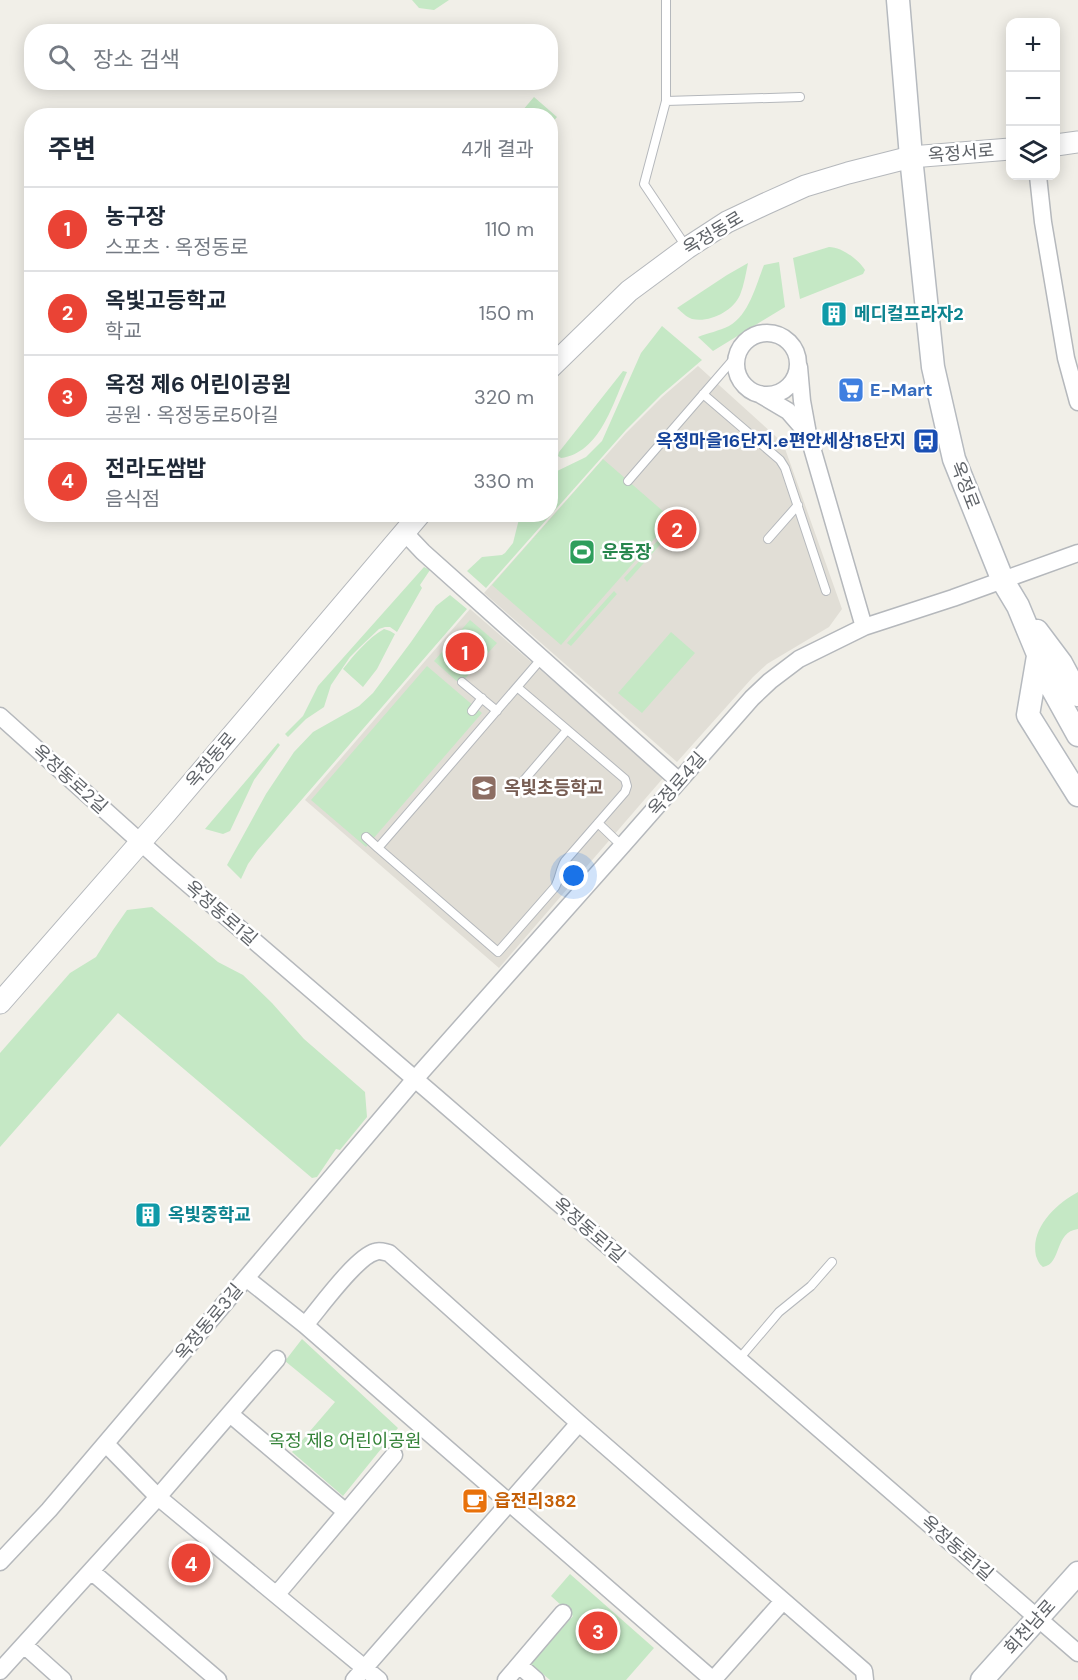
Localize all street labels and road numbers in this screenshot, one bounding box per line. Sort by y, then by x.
street label: 옥정서로 [927,138,995,168]
street label: 옥정동로 [678,206,748,260]
street label: 옥정로 [945,458,985,512]
street label: 옥정동로 [181,727,241,793]
street label: 옥정동로2길 [27,739,113,819]
street label: 옥정로4길 [643,747,711,821]
street label: 옥정동로1길 [180,875,262,951]
street label: 옥정동로1길 [548,1192,630,1268]
street label: 옥정동로3길 [170,1278,248,1366]
street label: 옥정동로1길 [916,1510,998,1586]
street label: 회천남로 [999,1594,1061,1660]

